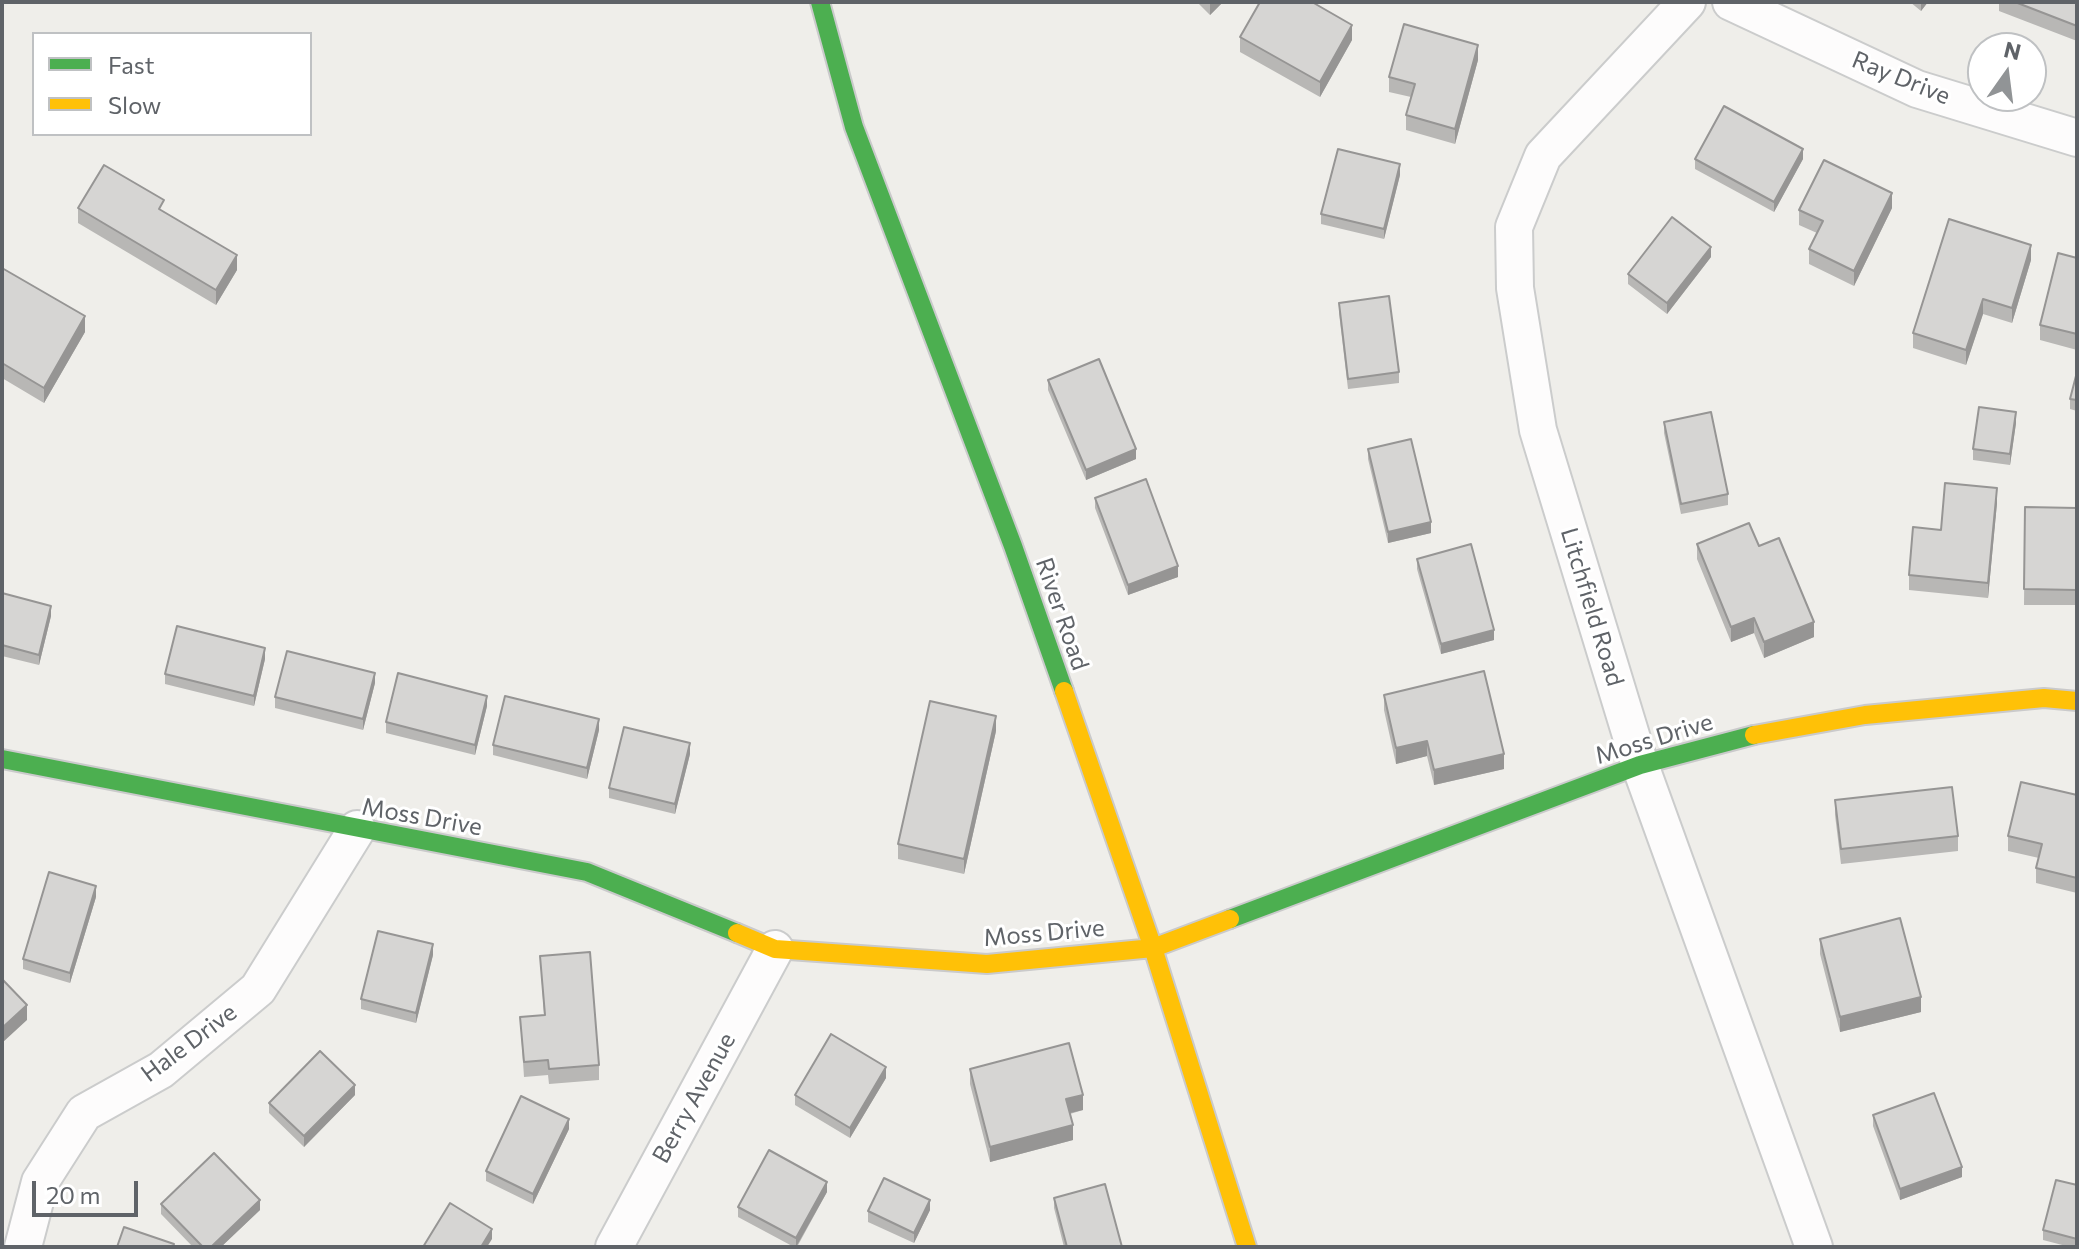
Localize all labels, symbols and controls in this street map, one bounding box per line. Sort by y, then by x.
legend [32,32,312,136]
north arrow [1967,32,2047,112]
text: N [2001,35,2024,65]
street label: Ray Drive [1848,45,1954,111]
text: Fast [108,50,155,79]
text: Slow [108,90,161,119]
street label: Litchfield Road [1554,524,1630,690]
street label: River Road [1029,554,1095,674]
street label: Moss Drive [1592,707,1716,771]
street label: Moss Drive [360,792,484,842]
street label: Moss Drive [982,913,1106,953]
street label: Hale Drive [136,998,242,1088]
street label: Berry Avenue [646,1028,742,1168]
scale bar [36,1165,142,1215]
text: 20 m [46,1180,100,1209]

